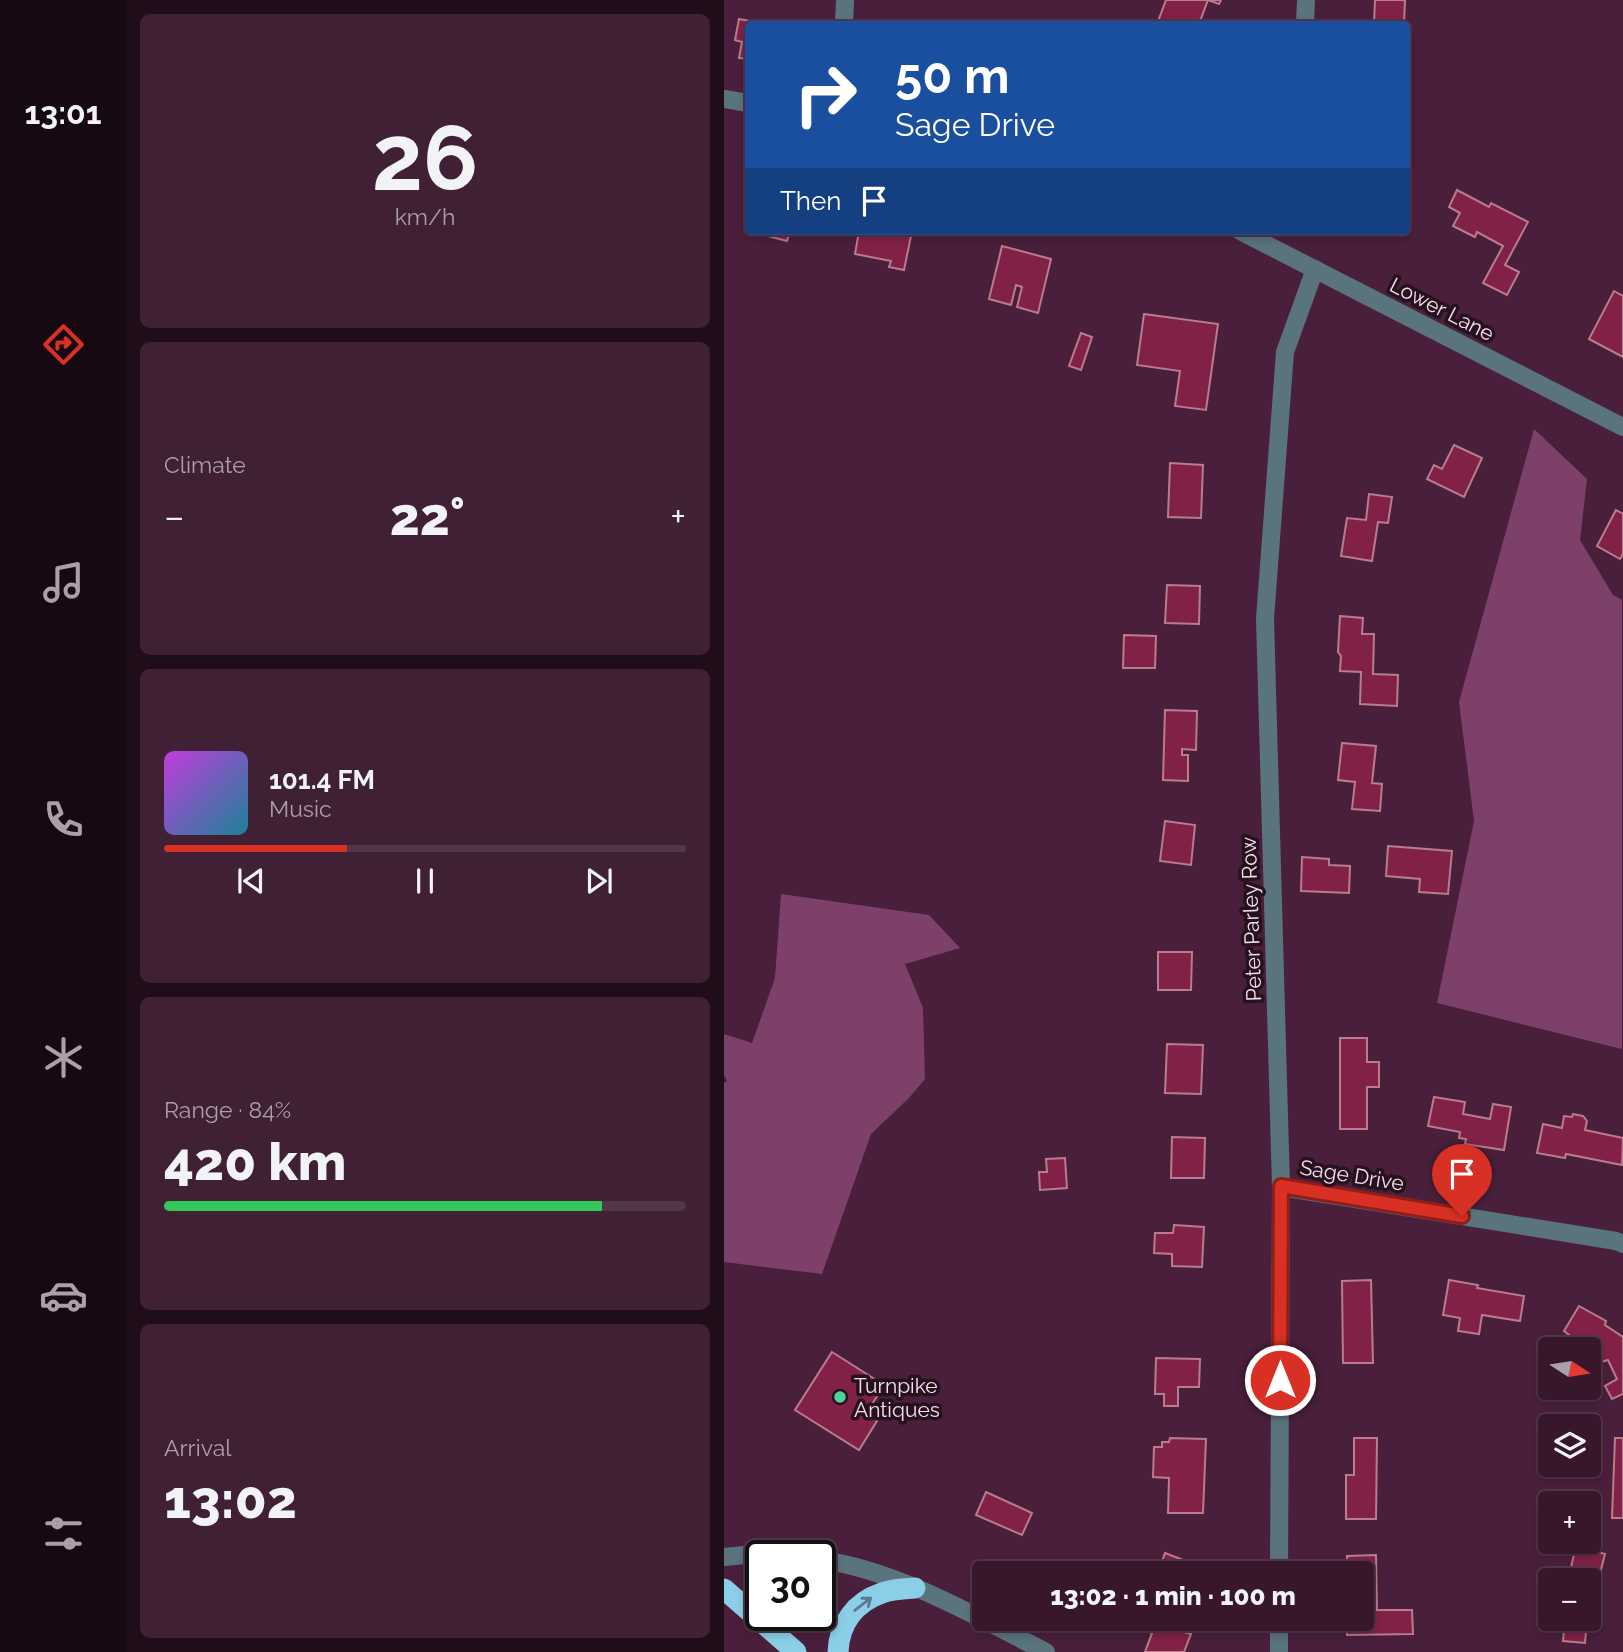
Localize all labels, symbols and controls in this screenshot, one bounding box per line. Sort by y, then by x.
text: 50 m [895,47,1010,104]
icon: right [780,49,871,140]
text: 13:01 [24,94,102,131]
text: 26 [372,104,478,211]
text: Sage Drive [895,106,1055,143]
icon: arrive [855,182,893,220]
text: Then [780,186,841,216]
text: km/h [395,203,455,230]
street label: Lower Lane [1386,272,1498,346]
icon: directions [39,320,88,369]
text: Climate [164,451,246,478]
text: 22° [390,486,465,547]
text: − [164,494,184,539]
text: + [670,494,686,539]
icon: music [39,558,88,607]
text: 101.4 FM [269,765,375,795]
icon: phone [39,795,88,844]
text: Music [269,795,332,822]
street label: Peter Parley Row [1236,836,1266,1002]
icon: previous [232,862,270,900]
icon: pause [406,862,444,900]
icon: next [580,862,618,900]
icon: climate [39,1033,88,1082]
text: Range · 84% [164,1096,291,1123]
text: 420 km [164,1131,346,1192]
pin [1432,1144,1492,1216]
street label: Sage Drive [1298,1154,1406,1196]
icon: arrive [1443,1155,1481,1193]
icon: car [39,1271,88,1320]
north arrow [1538,1337,1601,1400]
map controls [1538,1337,1601,1631]
position arrow [1243,1343,1317,1417]
place label: Turnpike Antiques [854,1373,940,1422]
marker: Turnpike Antiques [832,1389,848,1405]
button: layers [1538,1414,1601,1477]
text: Arrival [164,1434,231,1461]
text: 13:02 [164,1469,297,1530]
button: + [1538,1491,1601,1554]
icon: filters [39,1509,88,1558]
speed limit sign: 30 [745,1540,836,1631]
button: − [1538,1568,1601,1631]
text: 13:02 · 1 min · 100 m [1050,1581,1296,1611]
one-way arrow [853,1597,871,1612]

